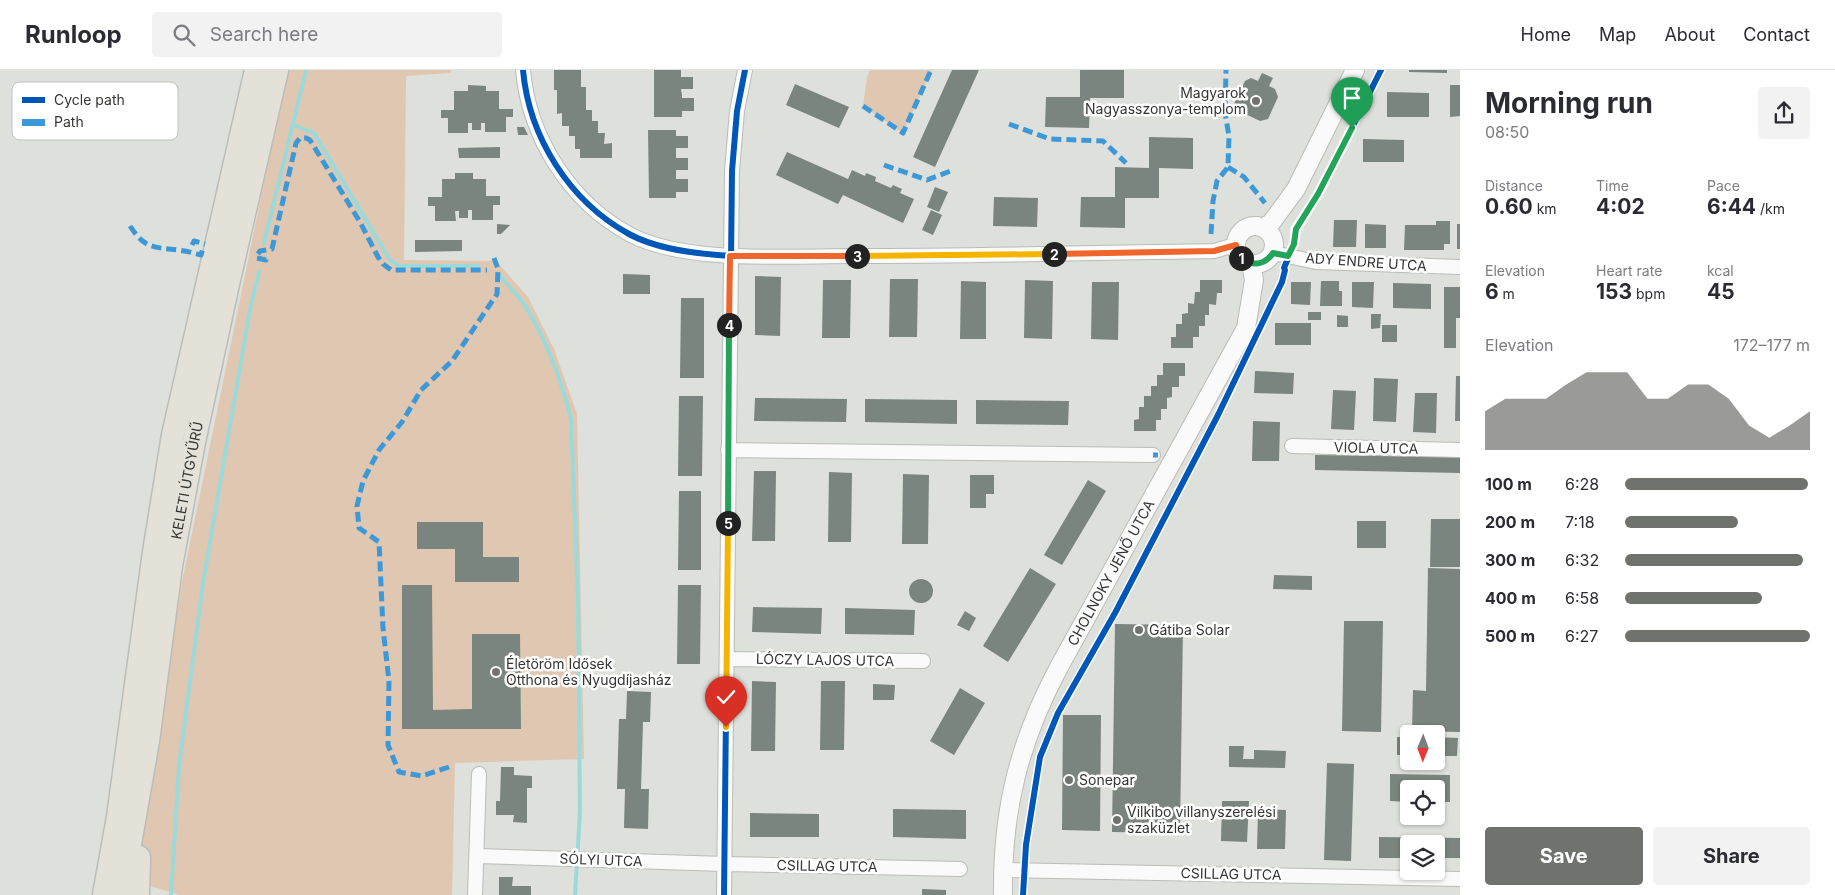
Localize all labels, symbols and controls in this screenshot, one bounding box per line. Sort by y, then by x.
search box [152,12,502,57]
text: Runloop [25,20,122,49]
icon: search [170,21,198,49]
text: Search here [210,23,318,46]
text: Home [1521,24,1571,45]
text: Map [1599,24,1636,45]
text: About [1664,24,1715,45]
text: Contact [1743,24,1810,45]
pin [1331,77,1373,128]
legend [12,82,178,140]
place label: Magyarok Nagyasszonya-templom [1085,84,1246,117]
icon: arrive [1338,84,1366,112]
text: Morning run [1485,86,1653,120]
button: share [1758,87,1810,139]
text: Cycle path [54,91,125,108]
marker: Magyarok Nagyasszonya-templom [1250,95,1262,107]
text: Path [54,113,84,130]
text: 08:50 [1485,122,1529,142]
text: Distance [1485,177,1543,194]
text: Time [1596,177,1629,194]
text: Pace [1707,177,1740,194]
text: 0.60 [1485,194,1533,219]
text: 4:02 [1596,194,1645,219]
text: 6:44 [1707,194,1756,219]
text: km [1533,200,1557,217]
text: /km [1756,200,1785,217]
pin: 2 [1042,242,1066,266]
pin: 3 [844,244,870,268]
text: 2 [1050,246,1059,263]
pin: 1 [1228,246,1254,270]
text: 3 [853,248,862,265]
street label: ADY ENDRE UTCA [1305,249,1428,274]
text: 1 [1238,250,1245,267]
text: Elevation [1485,262,1545,279]
text: Heart rate [1596,262,1662,279]
text: kcal [1707,262,1734,279]
text: 6 [1485,279,1499,304]
text: 153 [1596,279,1632,304]
text: 45 [1707,279,1735,304]
text: m [1499,285,1515,302]
text: bpm [1632,285,1665,302]
pin: 4 [716,312,742,338]
text: 4 [725,317,734,334]
text: Elevation [1485,335,1554,355]
text: 172–177 m [1733,335,1810,355]
street label: KELETI ÚTGYŰRŰ [167,420,206,541]
street label: VIOLA UTCA [1334,438,1419,457]
text: 100 m [1485,474,1532,494]
text: 6:28 [1565,474,1599,494]
street label: CHOLNOKY JENŐ UTCA [1064,497,1158,648]
pin: 5 [716,510,740,536]
text: 200 m [1485,512,1535,532]
text: 7:18 [1565,512,1595,532]
text: 5 [724,515,733,532]
text: 300 m [1485,550,1535,570]
text: 6:32 [1565,550,1599,570]
text: 400 m [1485,588,1536,608]
text: 6:58 [1565,588,1599,608]
place label: Gátiba Solar [1149,621,1230,638]
marker: Gátiba Solar [1133,624,1145,636]
text: 500 m [1485,626,1535,646]
text: 6:27 [1565,626,1598,646]
street label: LÓCZY LAJOS UTCA [756,650,895,669]
place label: Életöröm Idősek Otthona és Nyugdíjasház [506,655,672,688]
marker: Életöröm Idősek Otthona és Nyugdíjasház [490,666,502,678]
pin [705,676,747,727]
icon: check [712,683,740,711]
north arrow [1400,725,1445,770]
map controls [1400,725,1445,880]
place label: Sonepar [1079,771,1135,788]
marker: Sonepar [1063,774,1075,786]
button: locate [1400,780,1445,825]
place label: Vilkibo villanyszerelési szaküzlet [1127,803,1276,836]
marker: Vilkibo villanyszerelési szaküzlet [1111,814,1123,826]
button: Save [1485,827,1643,885]
button: Share [1653,827,1810,885]
button: layers [1400,835,1445,880]
street label: SÓLYI UTCA [559,850,643,869]
street label: CSILLAG UTCA [776,856,878,875]
street label: CSILLAG UTCA [1180,864,1282,883]

